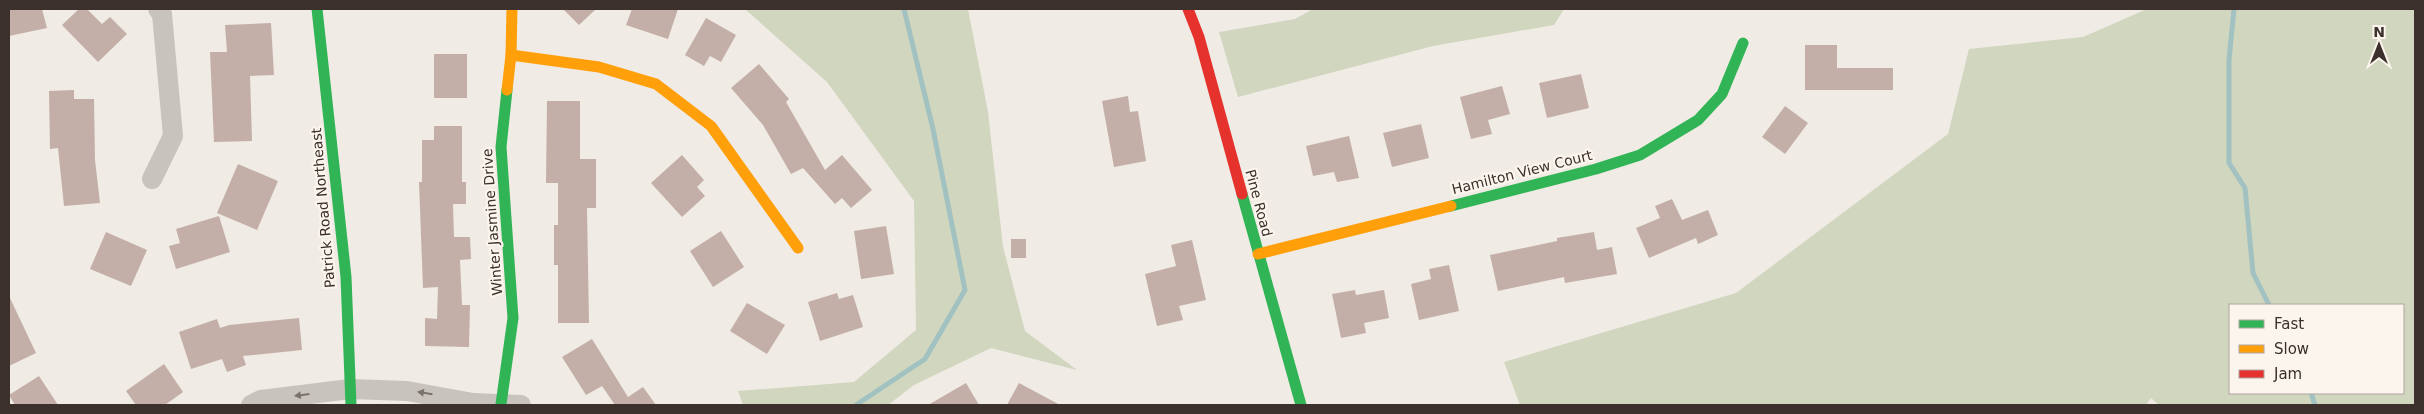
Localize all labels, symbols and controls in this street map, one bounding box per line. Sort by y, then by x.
north arrow [2354,20,2404,70]
text: N [2373,24,2385,40]
street label: Patrick Road Northeast [308,127,338,289]
street label: Hamilton View Court [1450,147,1594,197]
street label: Winter Jasmine Drive [479,148,505,296]
street label: Pine Road [1242,168,1276,238]
legend [2229,304,2404,394]
text: Fast [2274,315,2304,333]
text: Slow [2274,340,2309,358]
text: Jam [2273,365,2302,383]
one-way arrow [417,389,433,397]
one-way arrow [294,391,310,399]

